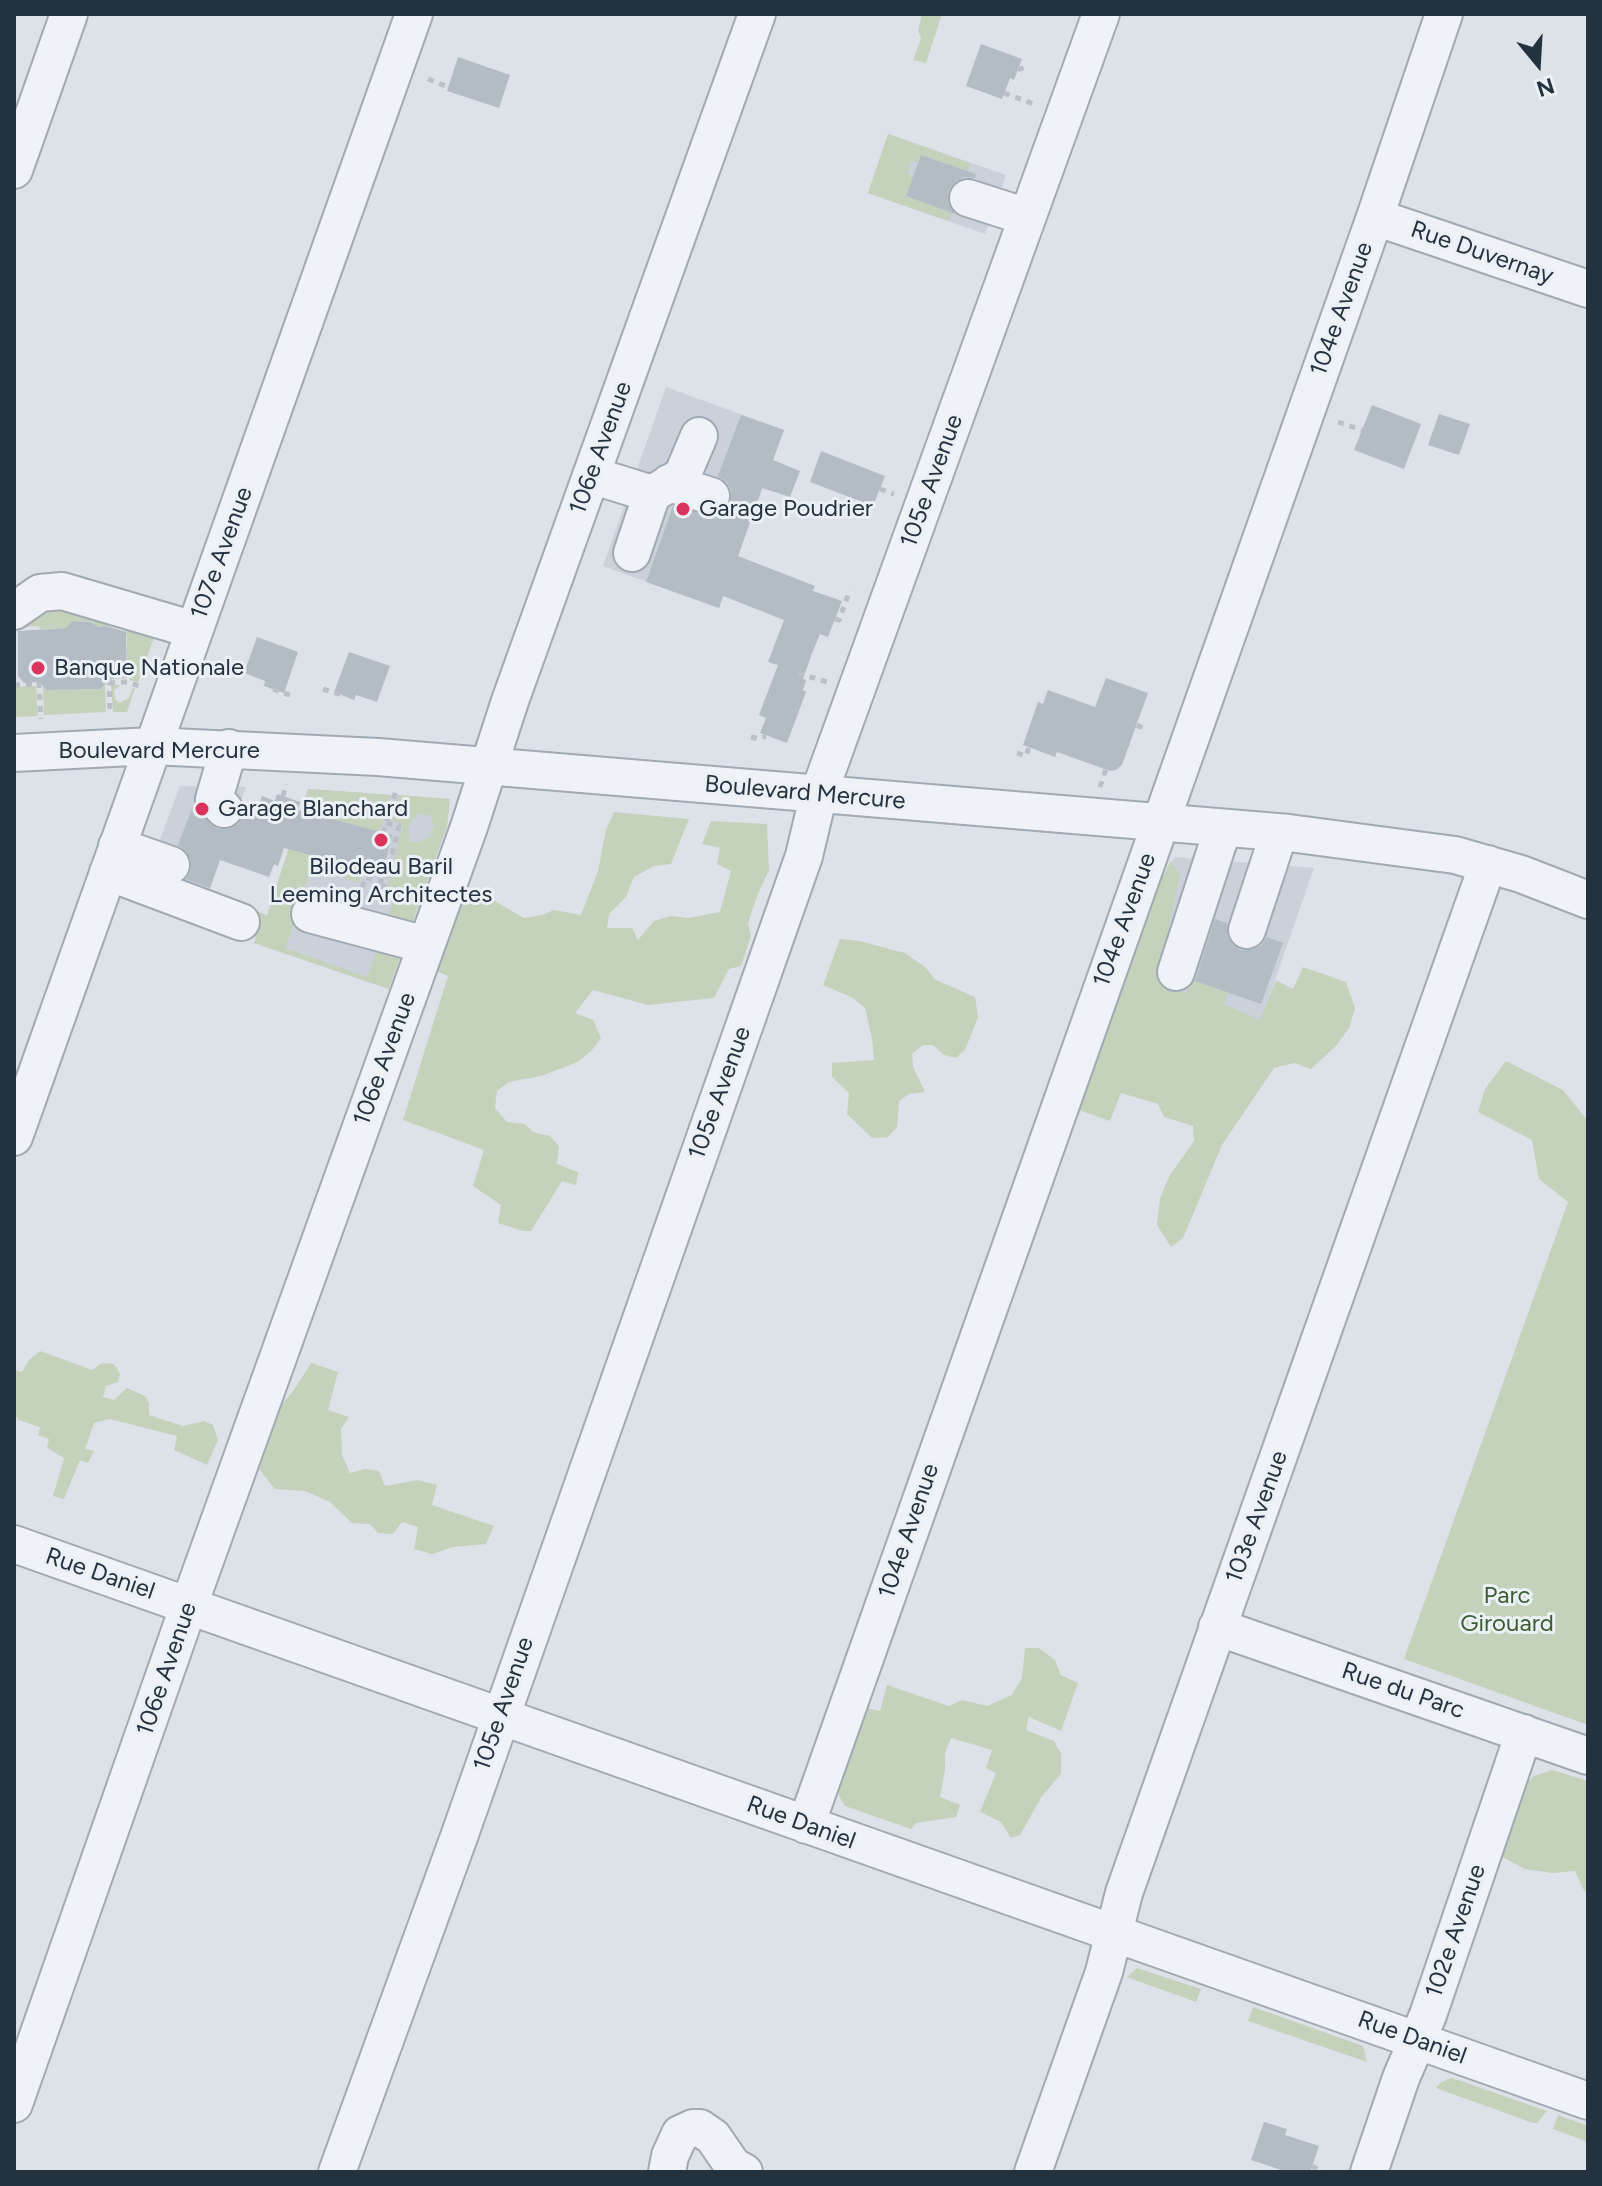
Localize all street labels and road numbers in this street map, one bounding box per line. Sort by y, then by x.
street label: Rue Duvernay [1407,215,1557,291]
street label: 104e Avenue [1304,238,1380,380]
street label: 106e Avenue [564,378,638,518]
street label: 105e Avenue [895,411,969,551]
street label: 107e Avenue [185,483,259,623]
street label: Boulevard Mercure [58,737,260,765]
street label: Boulevard Mercure [703,770,907,816]
street label: 104e Avenue [1087,849,1163,991]
street label: 106e Avenue [348,989,422,1129]
street label: 105e Avenue [683,1023,757,1163]
street label: 103e Avenue [1220,1447,1294,1587]
street label: 104e Avenue [873,1460,945,1602]
street label: Rue Daniel [42,1542,158,1606]
street label: 106e Avenue [131,1599,203,1739]
street label: 105e Avenue [468,1633,540,1775]
street label: Rue du Parc [1338,1657,1468,1725]
street label: Rue Daniel [743,1790,859,1856]
street label: 102e Avenue [1420,1861,1492,2001]
street label: Rue Daniel [1354,2005,1470,2071]

